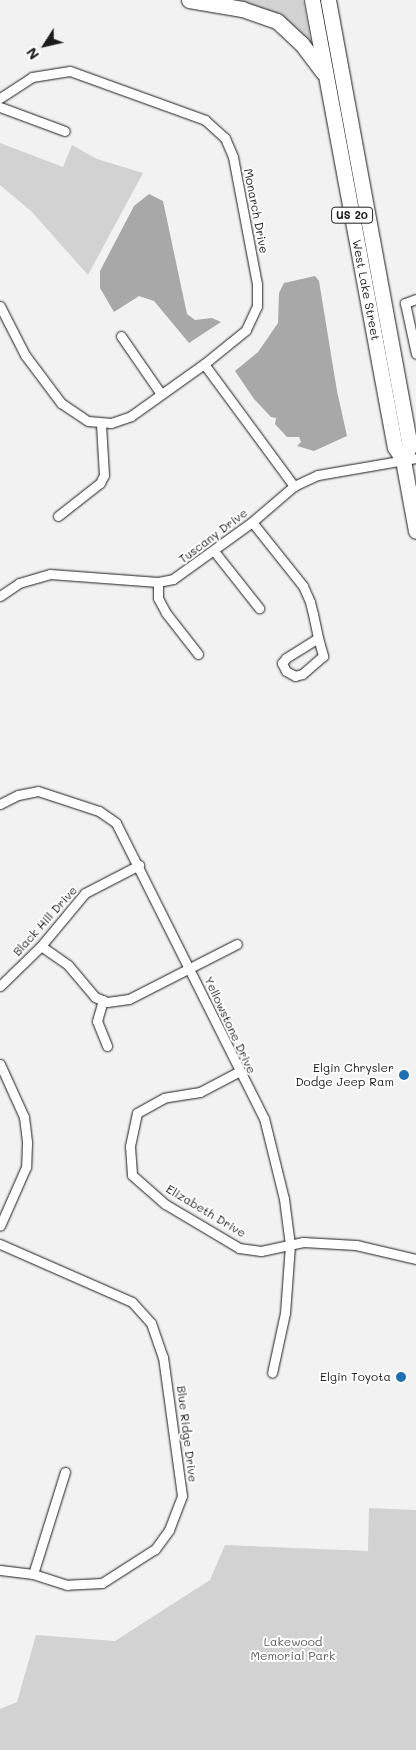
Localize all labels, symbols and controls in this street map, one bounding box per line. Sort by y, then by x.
north arrow [20,20,70,70]
text: N [21,44,43,64]
street label: Monarch Drive [241,167,271,255]
road number: US 20 [331,206,373,224]
street label: West Lake Street [349,238,383,342]
street label: Tuscany Drive [176,506,250,566]
street label: Black Hill Drive [10,883,80,959]
street label: Yellowstone Drive [201,974,259,1076]
place label: Elgin Chrysler Dodge Jeep Ram [295,1061,394,1089]
marker: Elgin Chrysler Dodge Jeep Ram [398,1069,410,1081]
street label: Elizabeth Drive [164,1182,248,1240]
place label: Elgin Toyota [320,1370,391,1384]
marker: Elgin Toyota [395,1371,407,1383]
street label: Blue Ridge Drive [174,1385,200,1483]
park label: Lakewood Memorial Park [251,1635,335,1663]

